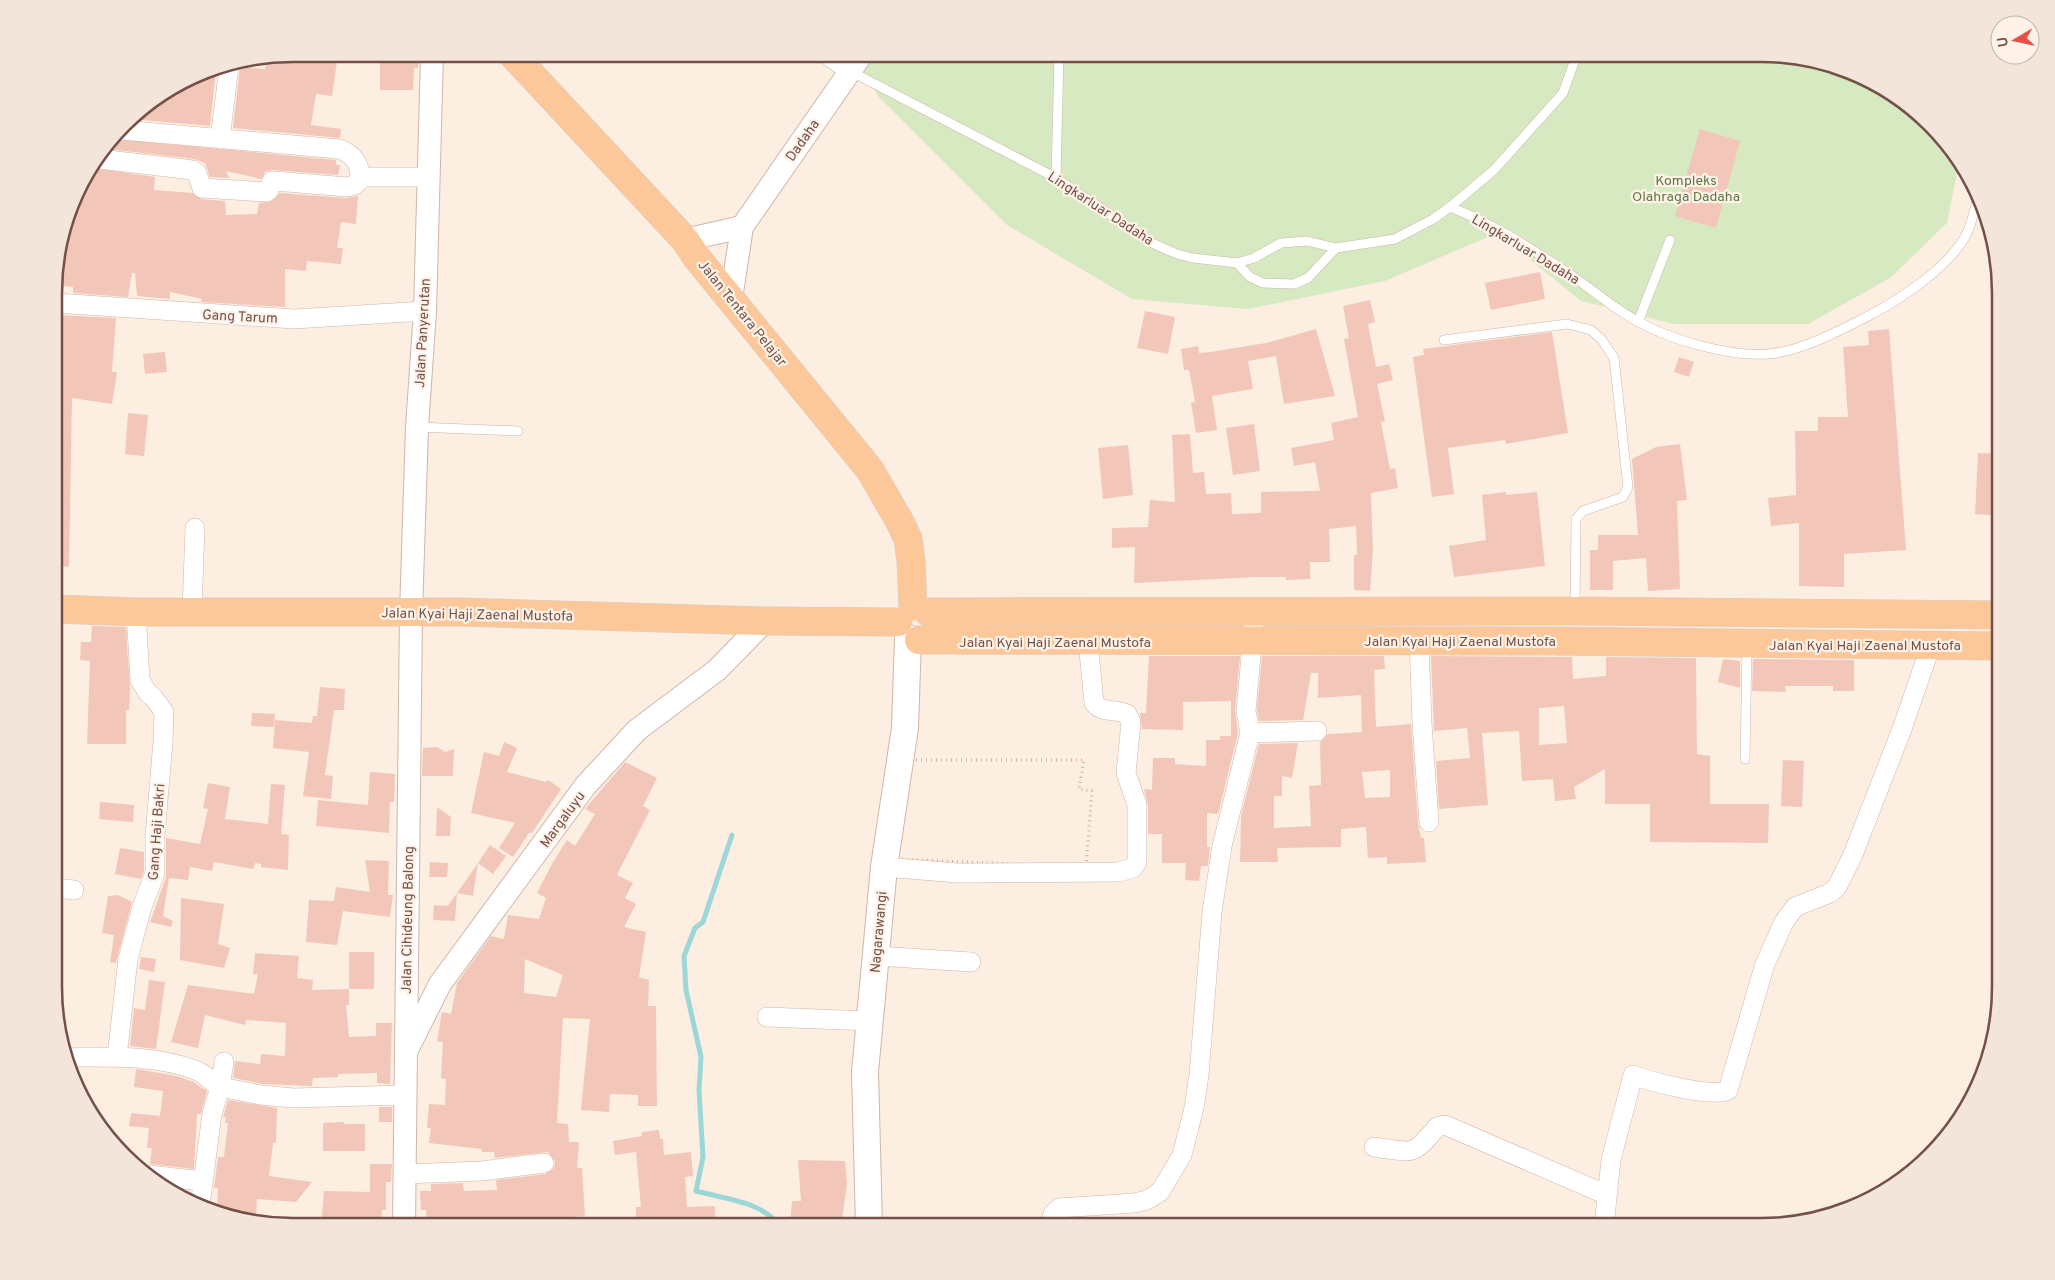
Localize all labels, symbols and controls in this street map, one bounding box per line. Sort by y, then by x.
north arrow [1990,15,2040,65]
text: U [1994,36,2013,48]
street label: Dadaha [783,117,824,165]
street label: Lingkarluar Dadaha [1044,169,1156,250]
park label: Kompleks Olahraga Dadaha [1632,173,1740,206]
street label: Lingkarluar Dadaha [1468,211,1582,289]
street label: Jalan Tentara Pelajar [694,257,790,371]
street label: Jalan Panyerutan [412,278,435,389]
street label: Gang Tarum [202,307,278,328]
street label: Jalan Kyai Haji Zaenal Mustofa [381,605,573,626]
street label: Jalan Kyai Haji Zaenal Mustofa [1364,634,1556,651]
street label: Jalan Kyai Haji Zaenal Mustofa [959,635,1151,652]
street label: Jalan Kyai Haji Zaenal Mustofa [1769,638,1961,655]
street label: Gang Haji Bakri [146,783,169,881]
street label: Margaluyu [537,788,589,851]
street label: Jalan Cihideung Balong [399,846,418,994]
street label: Nagarawangi [867,891,892,974]

